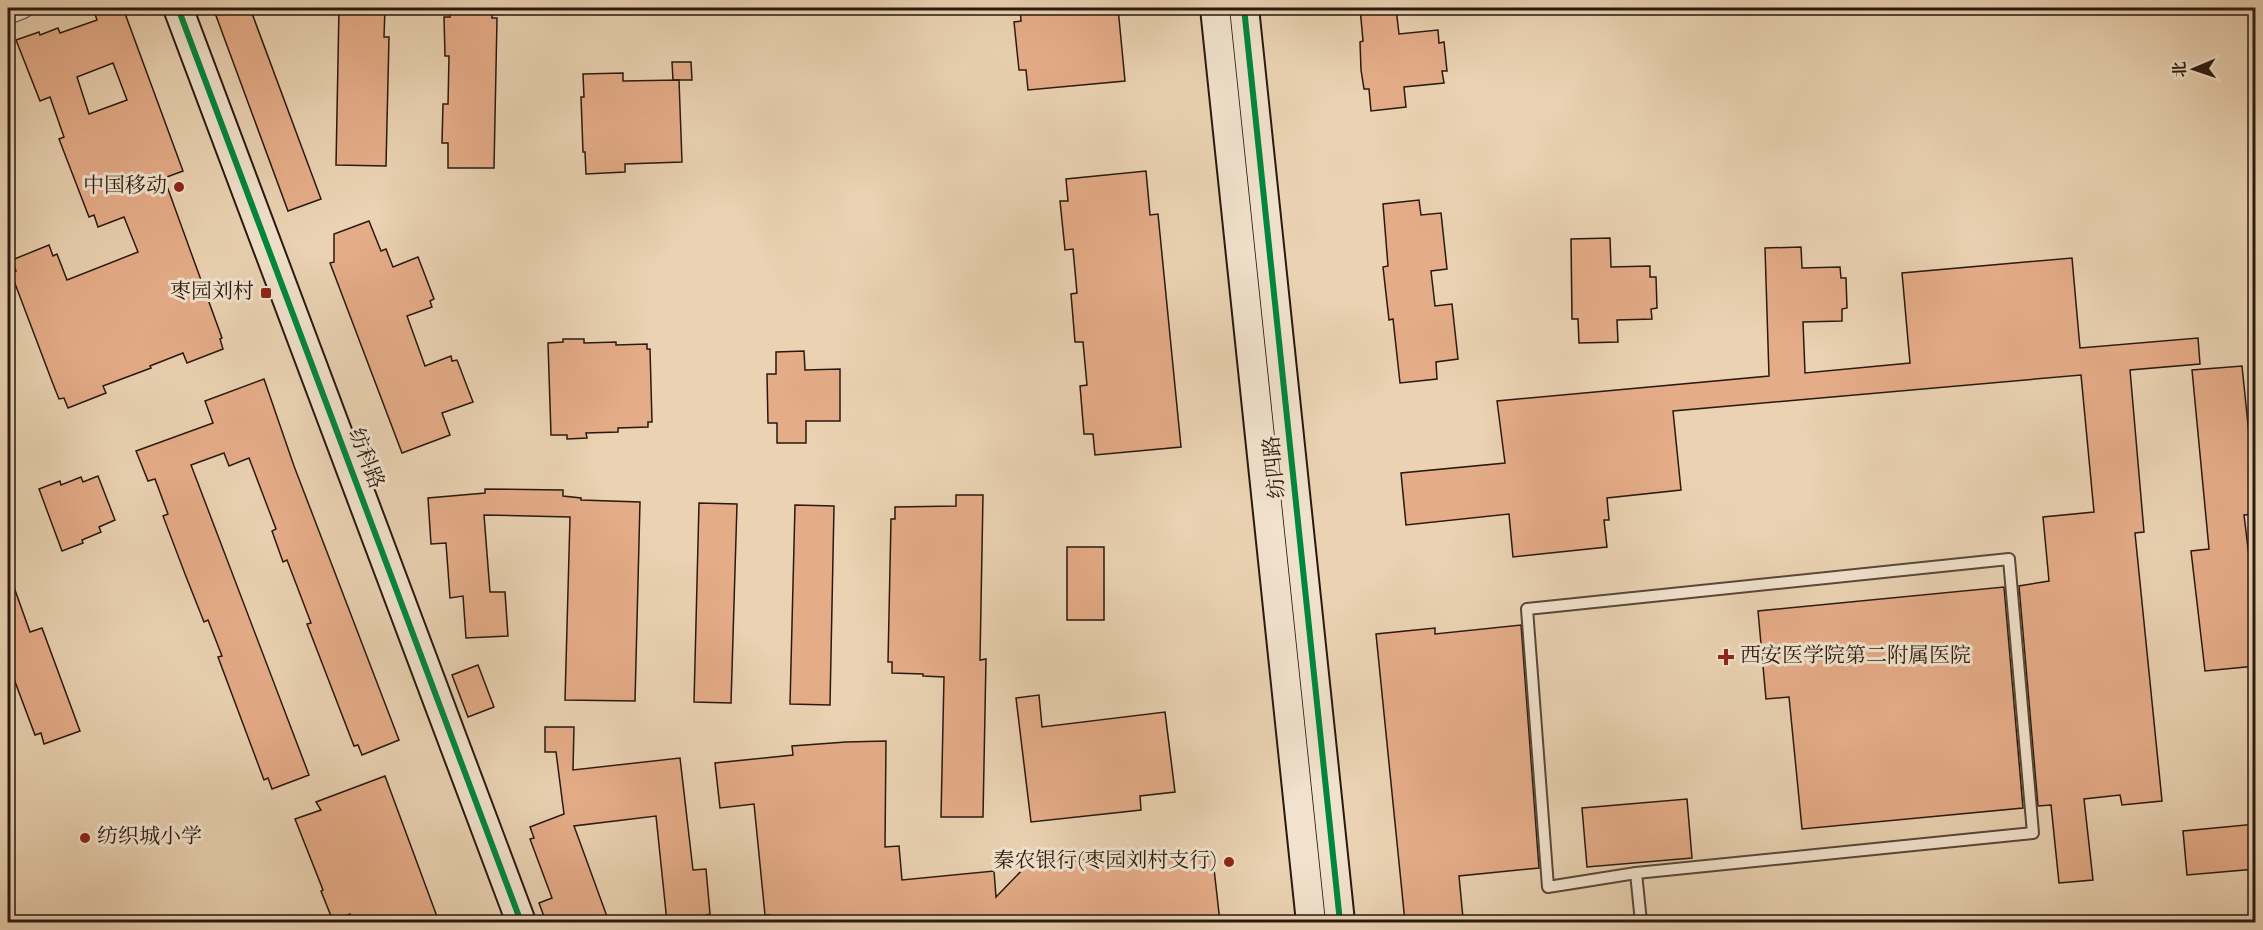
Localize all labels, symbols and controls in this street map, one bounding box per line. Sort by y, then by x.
north arrow [2164,39,2224,99]
text: 北 [2170,61,2193,78]
place label: 中国移动 [83,172,167,202]
marker: 中国移动 [172,180,186,194]
place label: 枣园刘村 [170,278,254,308]
marker: 枣园刘村 [259,286,273,300]
street label: 纺科路 [340,424,390,494]
street label: 纺四路 [1258,434,1294,500]
place label: 西安医学院第二附属医院 [1740,642,1971,672]
marker: 西安医学院第二附属医院 [1717,648,1735,666]
place label: 纺织城小学 [97,823,202,853]
marker: 纺织城小学 [78,831,92,845]
place label: 秦农银行(枣园刘村支行) [993,847,1217,877]
marker: 秦农银行(枣园刘村支行) [1222,855,1236,869]

